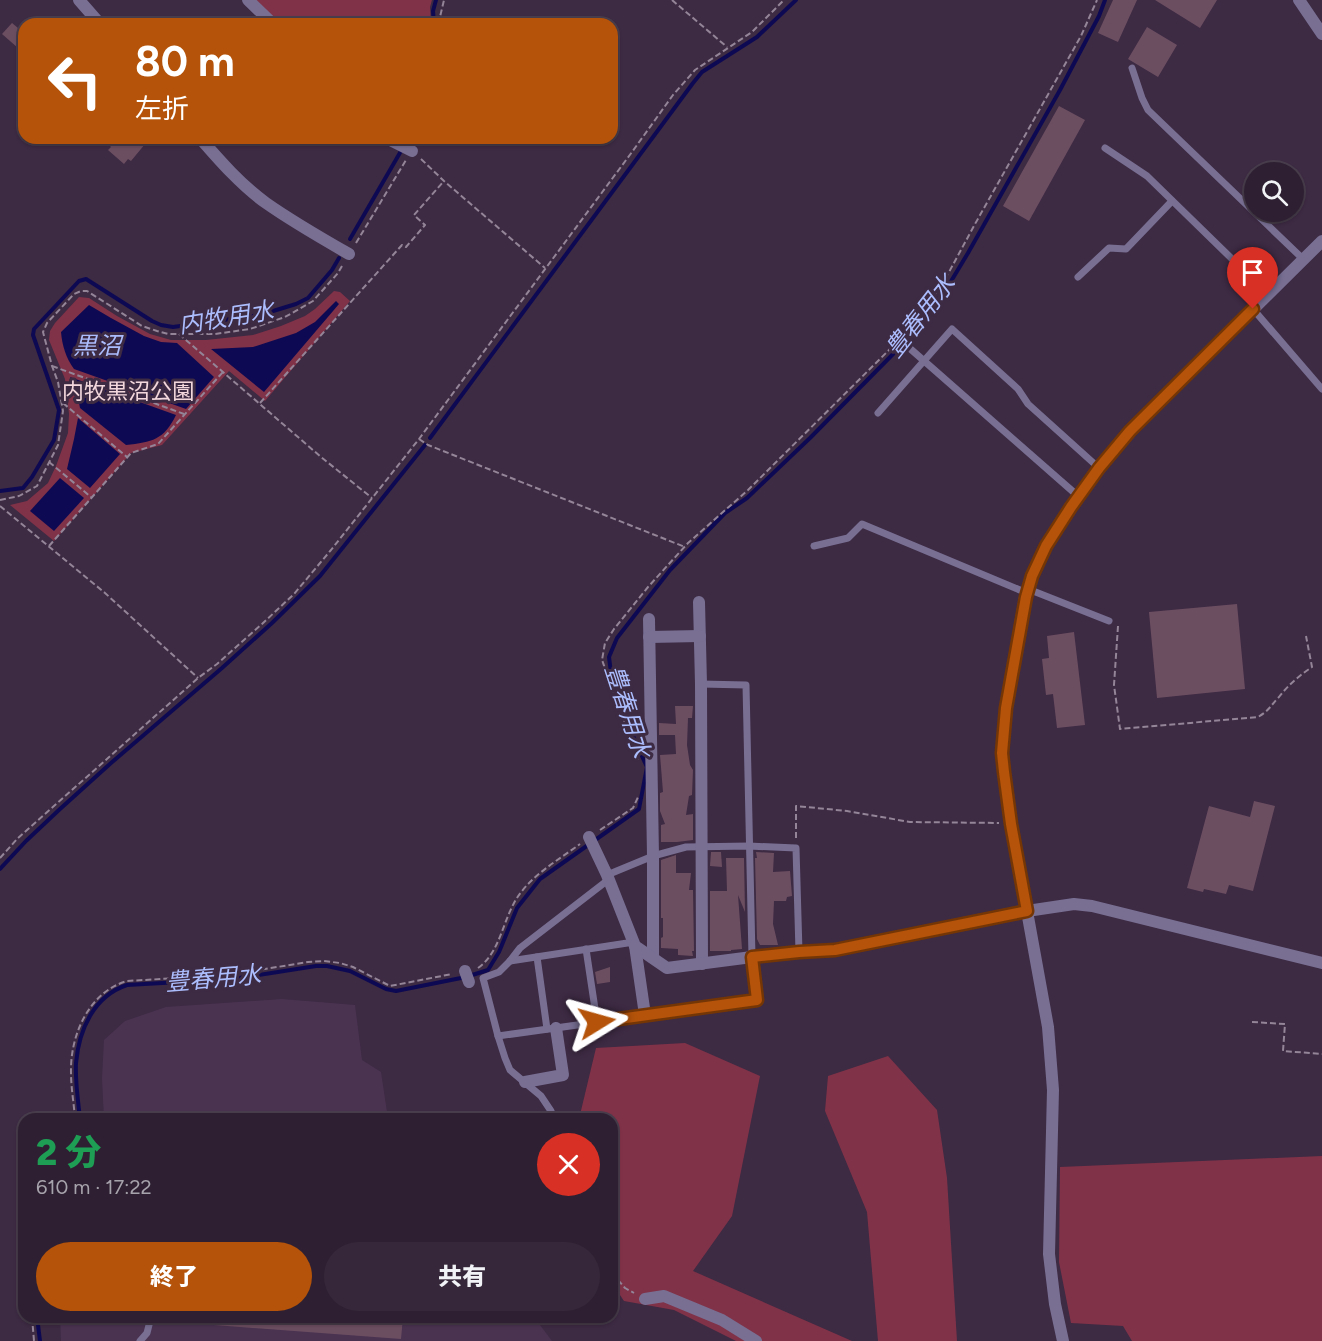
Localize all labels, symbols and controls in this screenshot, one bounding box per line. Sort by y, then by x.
text: 80 m [135,36,235,87]
icon: left [36,42,114,120]
text: 左折 [135,92,189,125]
map controls [1244,162,1304,222]
button: search [1244,162,1304,222]
pin [1227,247,1278,309]
icon: arrive [1236,256,1269,289]
water label: 豊春用水 [879,267,963,363]
water label: 内牧用水 [176,295,279,339]
water label: 黒沼 [73,331,124,360]
park label: 内牧黒沼公園 [62,378,194,405]
water label: 豊春用水 [599,661,658,764]
water label: 豊春用水 [164,959,265,997]
position arrow [565,990,629,1054]
text: 2 分 [36,1131,102,1174]
button: close [537,1133,600,1196]
text: 610 m · 17:22 [36,1175,152,1199]
button: 終了 [36,1242,312,1311]
button: 共有 [324,1242,600,1311]

